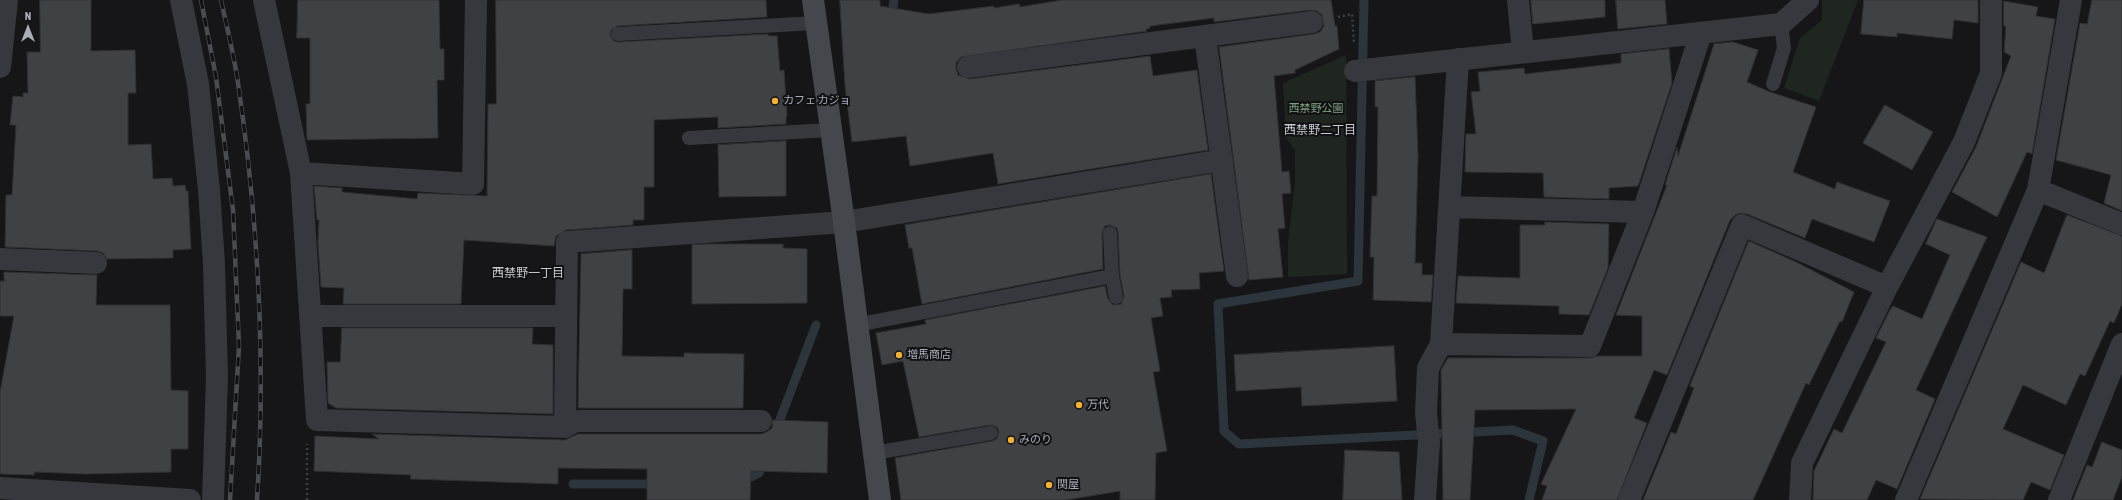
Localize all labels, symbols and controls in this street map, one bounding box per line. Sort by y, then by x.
north arrow [8,8,48,48]
text: N [25,10,31,22]
place label: カフェ カジョ [783,94,851,108]
marker: カフェ カジョ [770,96,780,106]
park label: 西禁野公園 [1289,102,1343,116]
district label: 西禁野二丁目 [1284,123,1356,137]
district label: 西禁野一丁目 [492,266,564,280]
place label: 増馬商店 [907,348,951,362]
marker: 増馬商店 [894,350,904,360]
place label: 万代 [1087,398,1109,412]
marker: 万代 [1074,400,1084,410]
place label: みのり [1019,433,1052,447]
marker: みのり [1006,435,1016,445]
place label: 関屋 [1057,478,1079,492]
marker: 関屋 [1044,480,1054,490]

